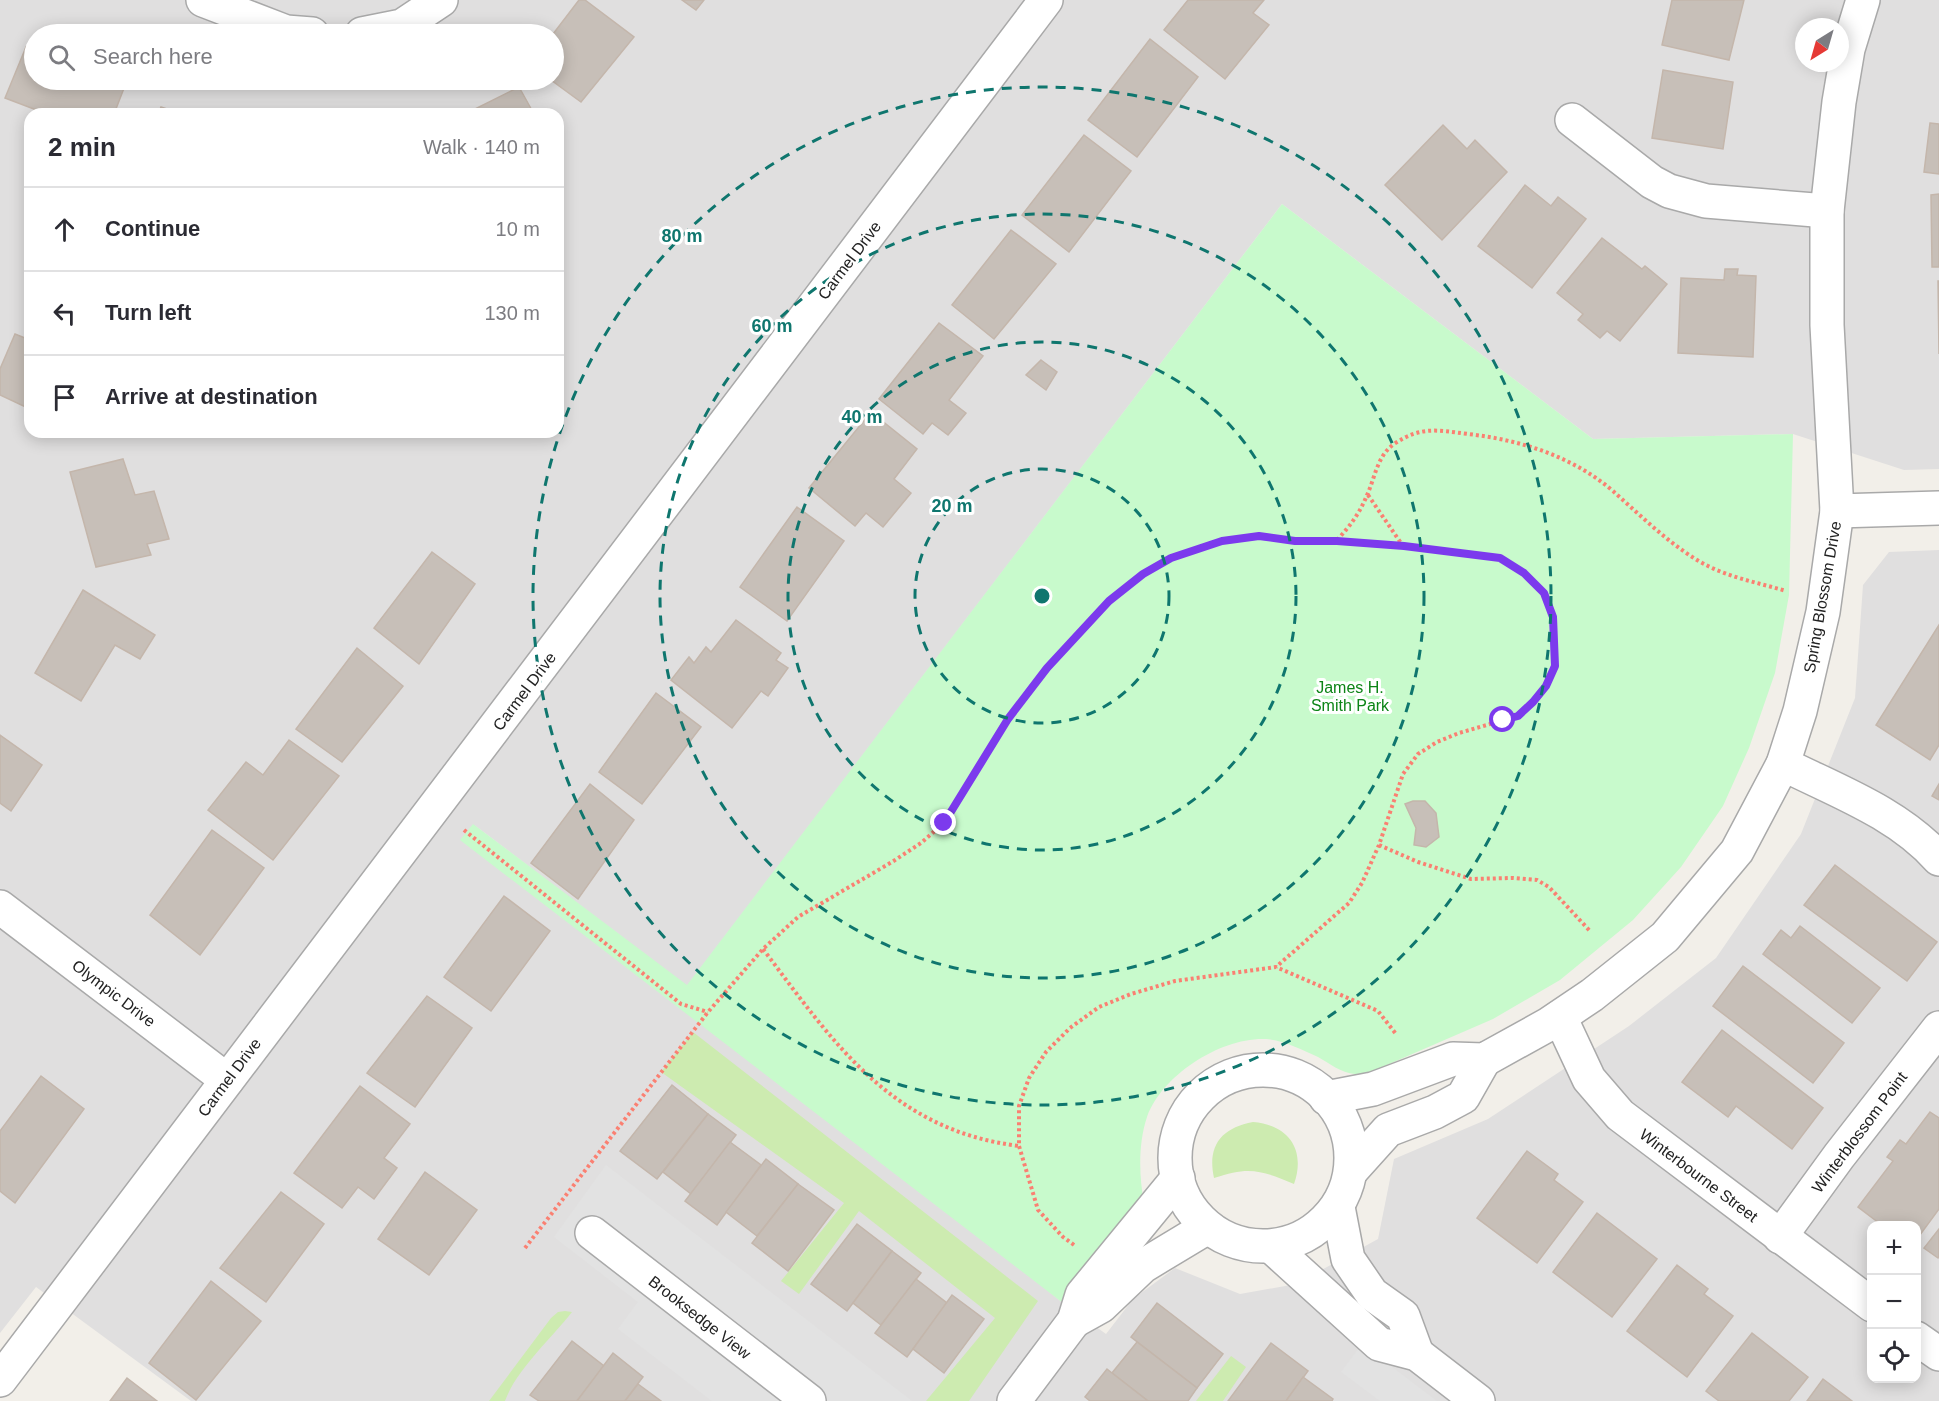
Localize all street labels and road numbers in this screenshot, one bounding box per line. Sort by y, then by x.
street label: Carmel Drive [815,218,884,303]
street label: Spring Blossom Drive [1801,520,1844,674]
street label: Carmel Drive [490,649,559,734]
street label: Olympic Drive [69,957,159,1030]
street label: Carmel Drive [195,1035,264,1120]
street label: Winterblossom Point [1808,1068,1911,1196]
street label: Winterbourne Street [1636,1126,1761,1226]
street label: Brooksedge View [646,1272,754,1363]

